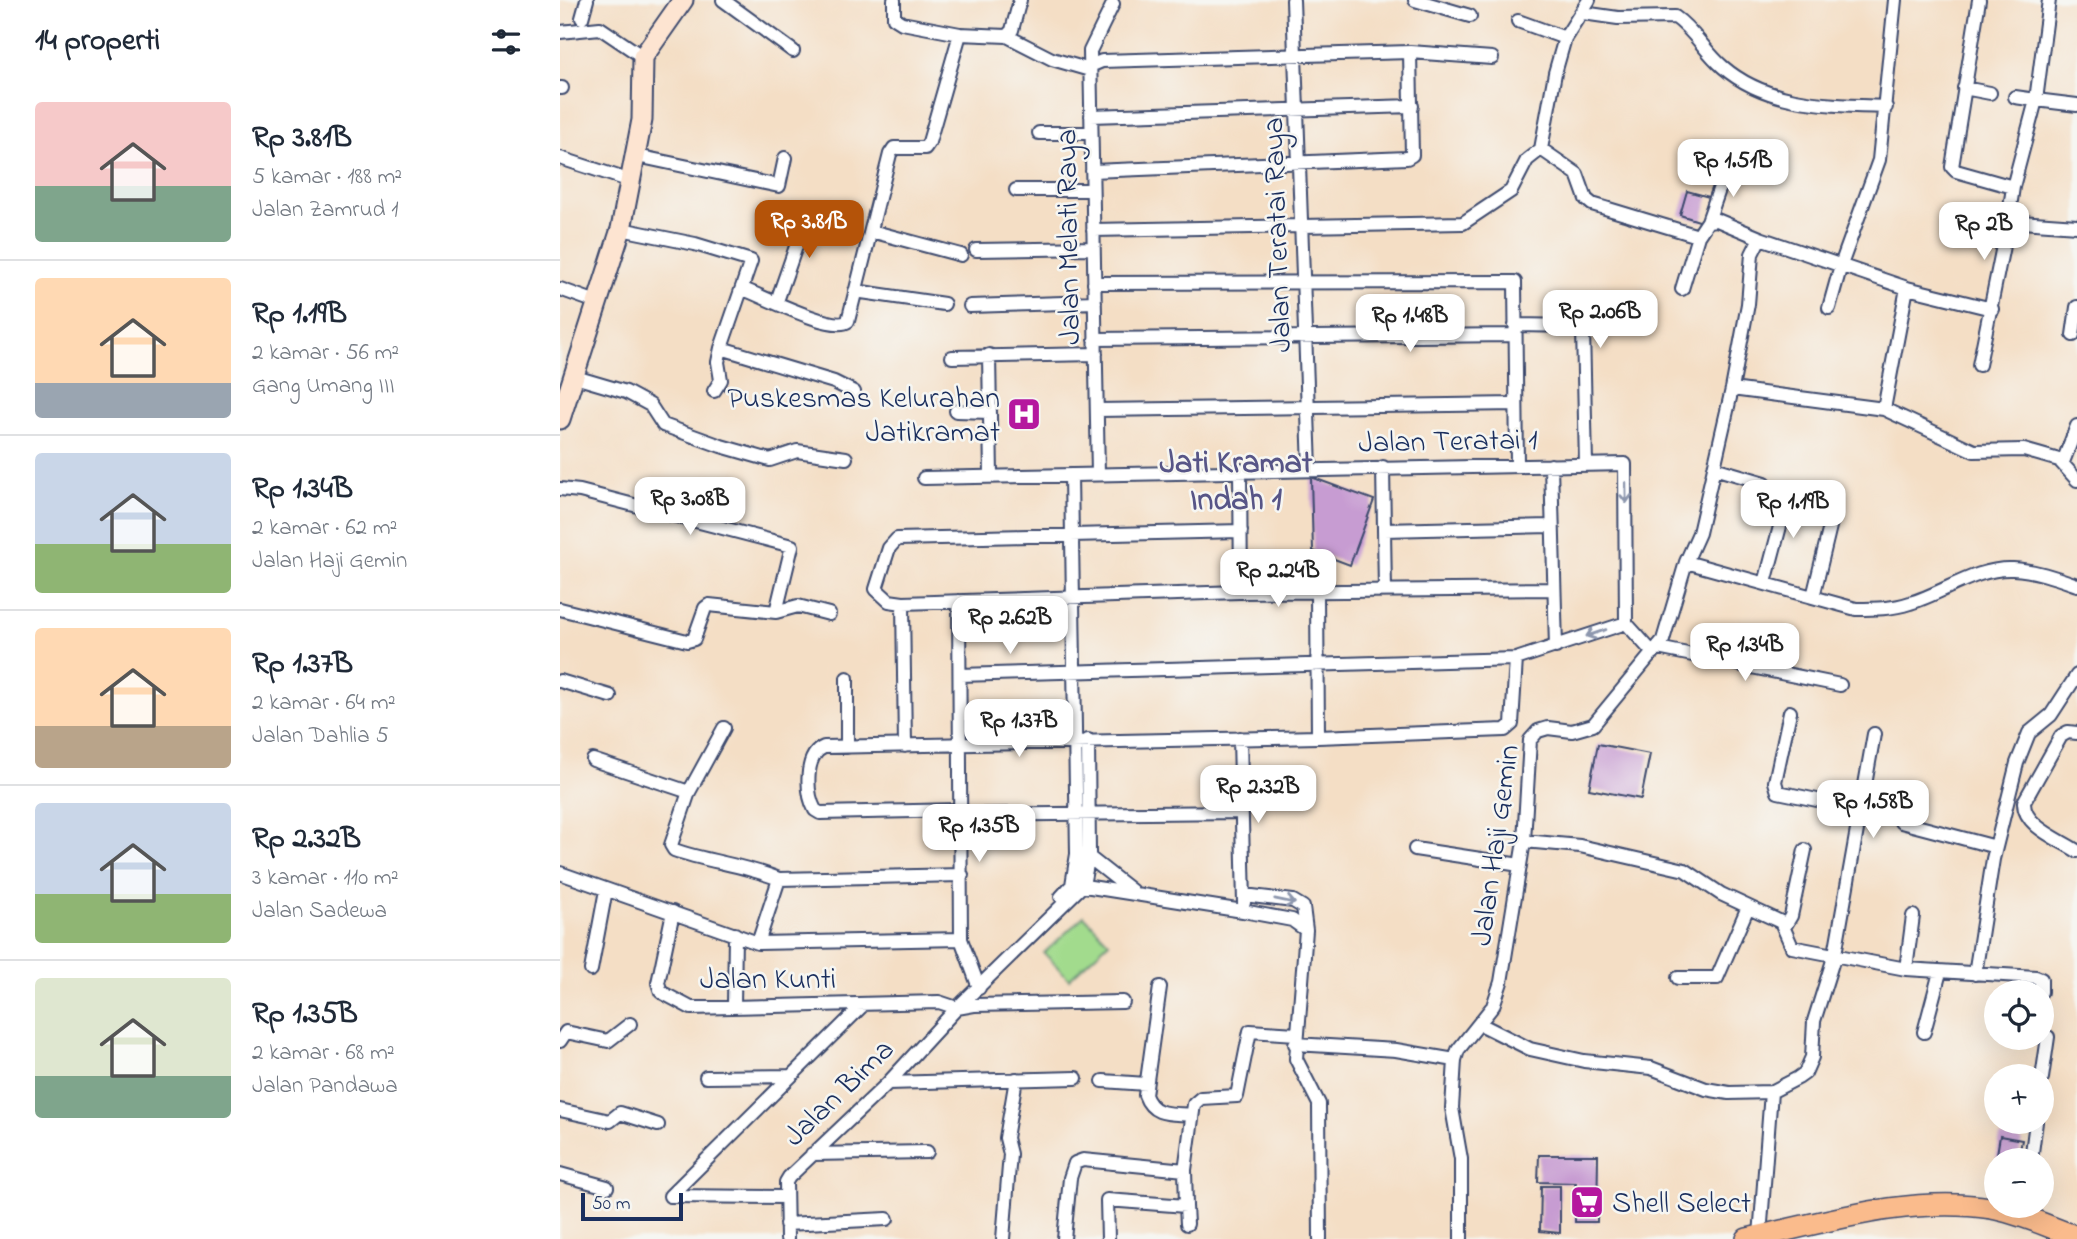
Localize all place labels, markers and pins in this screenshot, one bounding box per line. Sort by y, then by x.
pin: Rp 1.51B [1661,140,1805,199]
pin: Rp 3.81B [737,201,881,260]
pin: Rp 2B [1935,202,2033,262]
pin: Rp 2.06B [1528,290,1672,350]
pin: Rp 1.48B [1338,294,1482,354]
place label: Puskesmas Kelurahan Jatikramat [727,378,1000,456]
hospital icon: Puskesmas Kelurahan Jatikramat [1005,395,1043,433]
pin: Rp 3.08B [618,477,762,537]
pin: Rp 1.19B [1721,480,1865,540]
pin: Rp 2.24B [1206,550,1350,609]
pin: Rp 2.62B [938,596,1082,656]
pin: Rp 1.34B [1673,624,1817,683]
pin: Rp 1.37B [947,700,1091,759]
pin: Rp 2.32B [1186,766,1330,825]
pin: Rp 1.58B [1801,780,1945,840]
pin: Rp 1.35B [907,804,1051,864]
supermarket icon: Shell Select [1568,1183,1606,1221]
place label: Shell Select [1612,1183,1751,1227]

